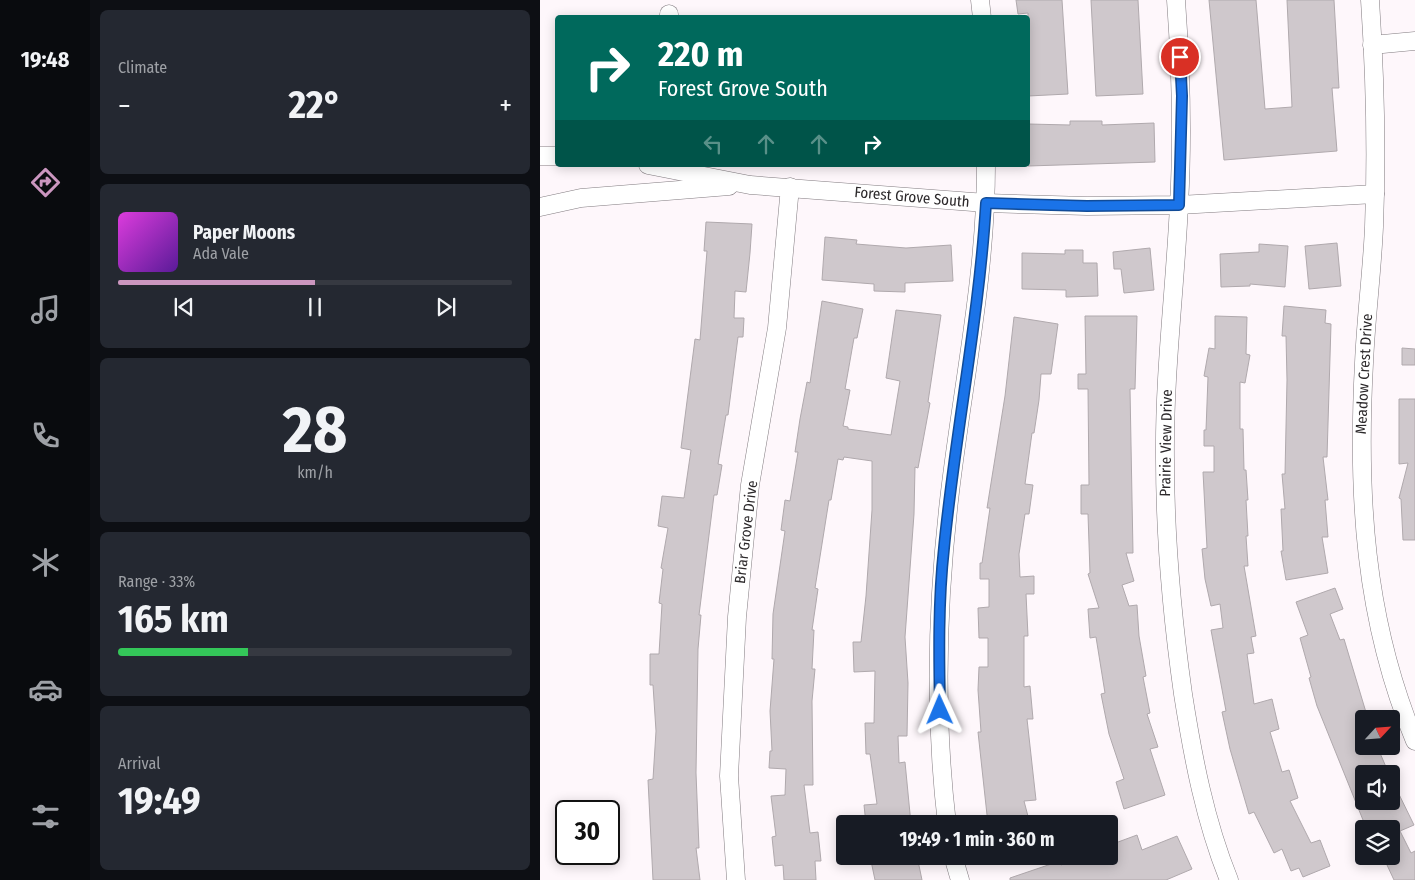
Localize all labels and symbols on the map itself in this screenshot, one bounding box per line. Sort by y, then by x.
pin [1159,36,1201,78]
street label: Forest Grove South [854,183,970,211]
street label: Meadow Crest Drive [1352,313,1376,435]
street label: Prairie View Drive [1156,389,1176,497]
street label: Briar Grove Drive [731,479,761,585]
position arrow [913,683,965,735]
north arrow [1355,710,1400,755]
speed limit sign: 30 [555,800,620,865]

